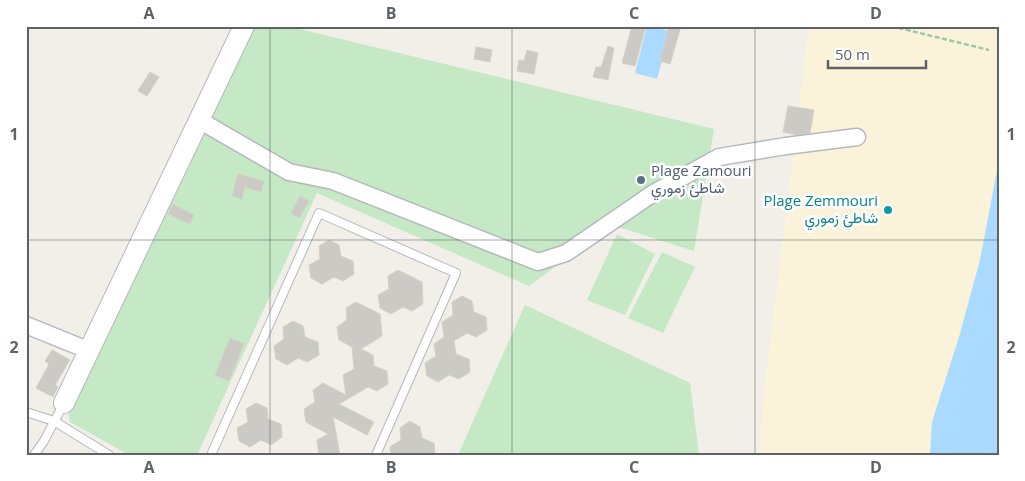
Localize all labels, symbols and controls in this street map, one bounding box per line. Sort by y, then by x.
text: A [143,2,155,24]
text: B [386,2,396,24]
text: C [629,2,639,24]
text: D [870,2,882,24]
scale bar [828,38,925,70]
text: 50 m [835,44,870,64]
text: 1 [9,123,19,145]
text: 1 [1006,123,1016,145]
place label: Plage Zamouri شاطئ زموري [651,160,752,201]
marker: Plage Zamouri شاطئ زموري [635,174,647,186]
place label: Plage Zemmouri شاطئ زموري [763,190,878,231]
marker: Plage Zemmouri شاطئ زموري [882,204,894,216]
text: 2 [9,336,19,358]
text: 2 [1006,336,1016,358]
text: A [143,456,155,478]
text: B [386,456,396,478]
text: C [629,456,639,478]
text: D [870,456,882,478]

